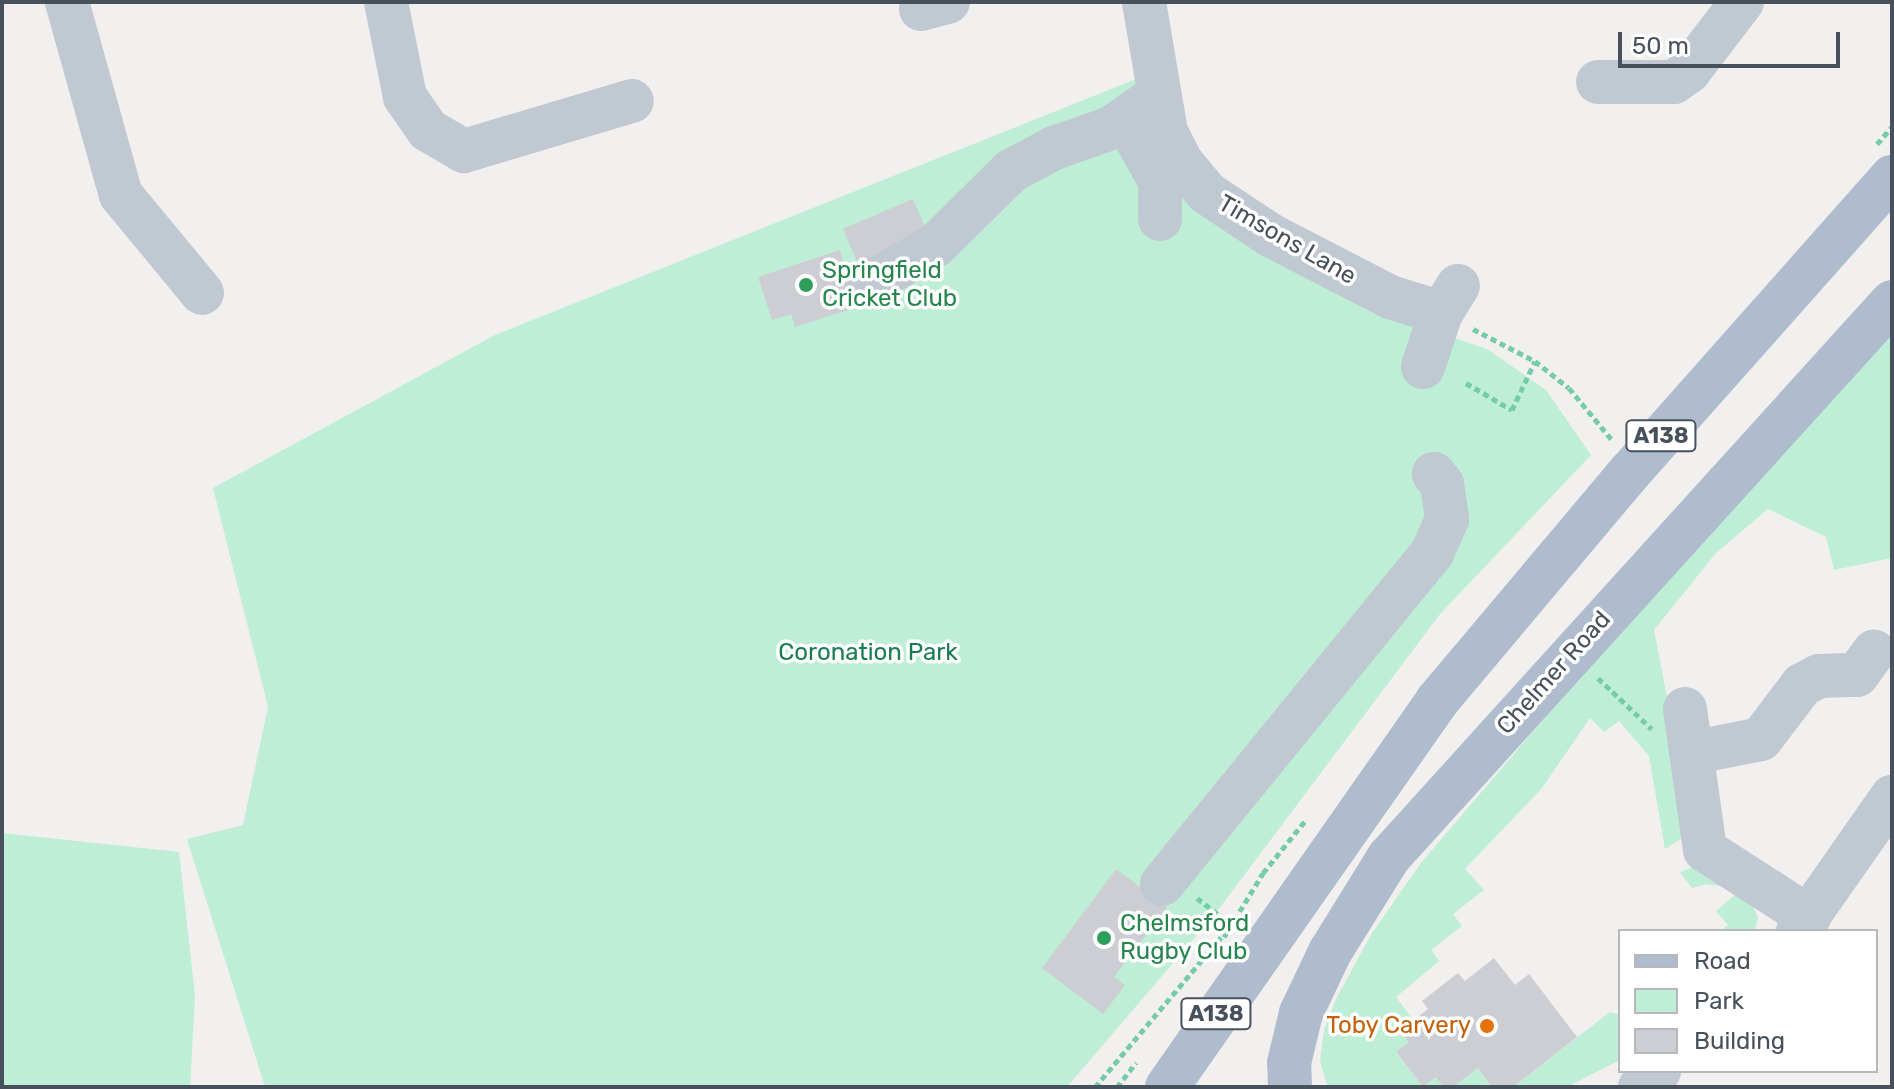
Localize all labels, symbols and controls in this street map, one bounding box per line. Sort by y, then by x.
scale bar [1622,16,1844,66]
text: 50 m [1632,32,1689,60]
street label: Timsons Lane [1213,189,1361,291]
place label: Springfield Cricket Club [822,257,957,313]
marker: Springfield Cricket Club [797,276,815,294]
road number: A138 [1625,418,1697,454]
street label: Chelmer Road [1491,605,1617,741]
park label: Coronation Park [778,639,958,667]
place label: Chelmsford Rugby Club [1120,910,1249,966]
marker: Chelmsford Rugby Club [1095,929,1113,947]
legend [1618,929,1878,1073]
text: Road [1694,947,1751,975]
text: Park [1694,987,1744,1015]
road number: A138 [1180,996,1252,1032]
place label: Toby Carvery [1326,1012,1471,1040]
marker: Toby Carvery [1478,1017,1496,1035]
text: Building [1694,1027,1785,1055]

